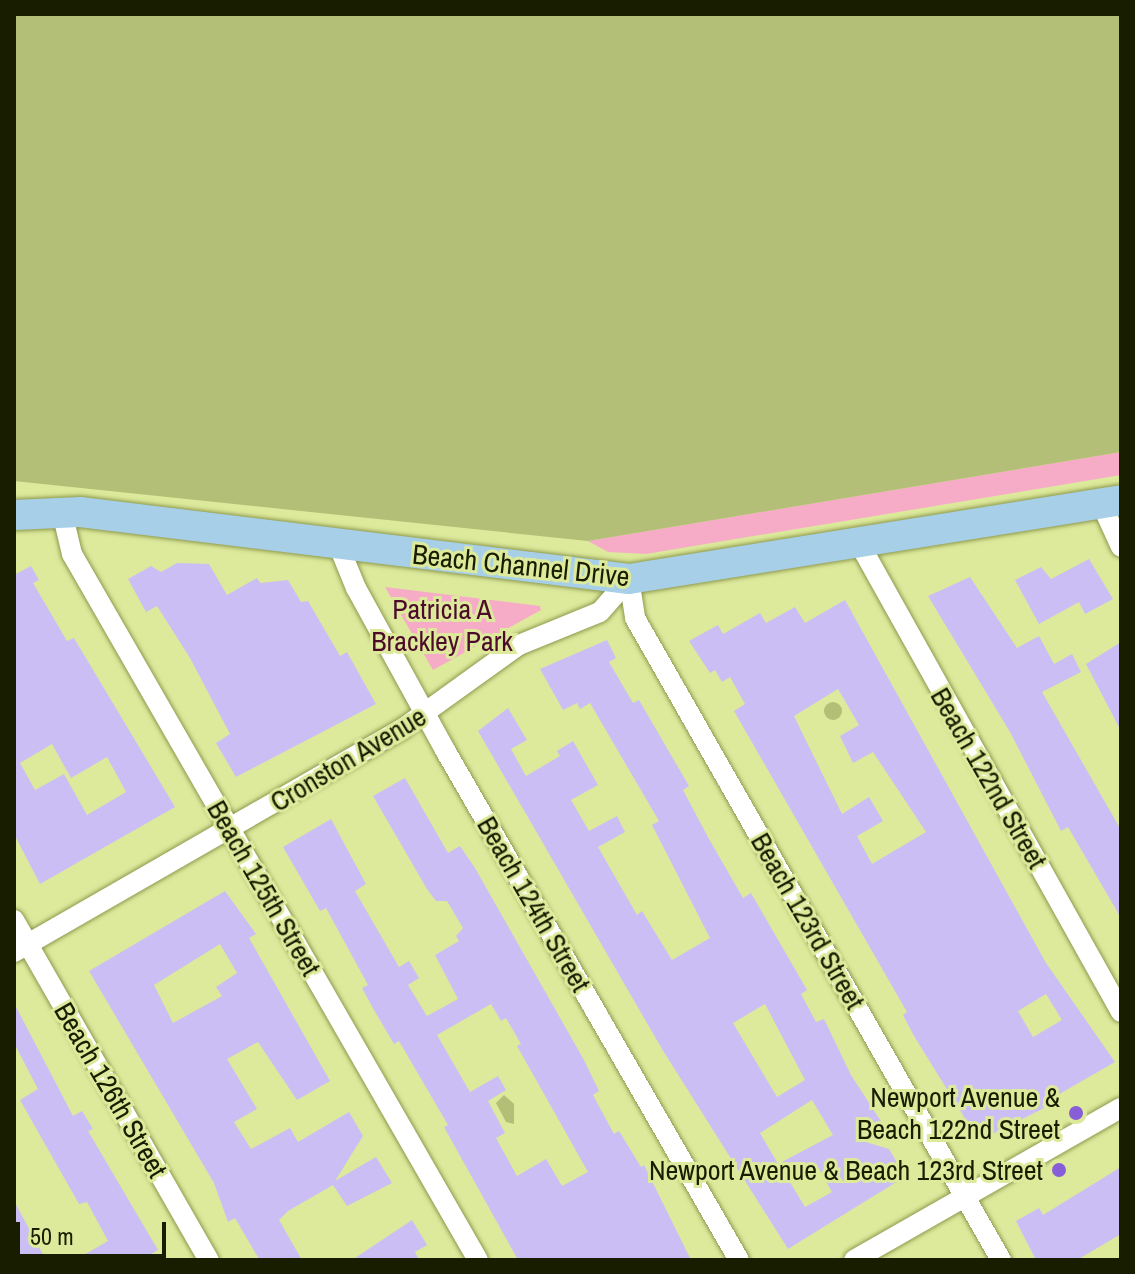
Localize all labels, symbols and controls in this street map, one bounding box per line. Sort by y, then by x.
street label: Beach Channel Drive [411,537,631,593]
park label: Patricia A Brackley Park [371,592,513,658]
street label: Beach 122nd Street [924,682,1054,874]
street label: Cronston Avenue [263,699,433,819]
street label: Beach 125th Street [200,794,328,982]
street label: Beach 124th Street [470,810,598,998]
street label: Beach 123rd Street [744,827,872,1015]
street label: Beach 126th Street [47,996,175,1184]
place label: Newport Avenue & Beach 122nd Street [857,1080,1060,1146]
marker: Newport Avenue & Beach 122nd Street [1067,1104,1085,1122]
place label: Newport Avenue & Beach 123rd Street [648,1153,1043,1187]
marker: Newport Avenue & Beach 123rd Street [1050,1161,1068,1179]
scale bar [20,1206,170,1256]
text: 50 m [30,1220,74,1252]

